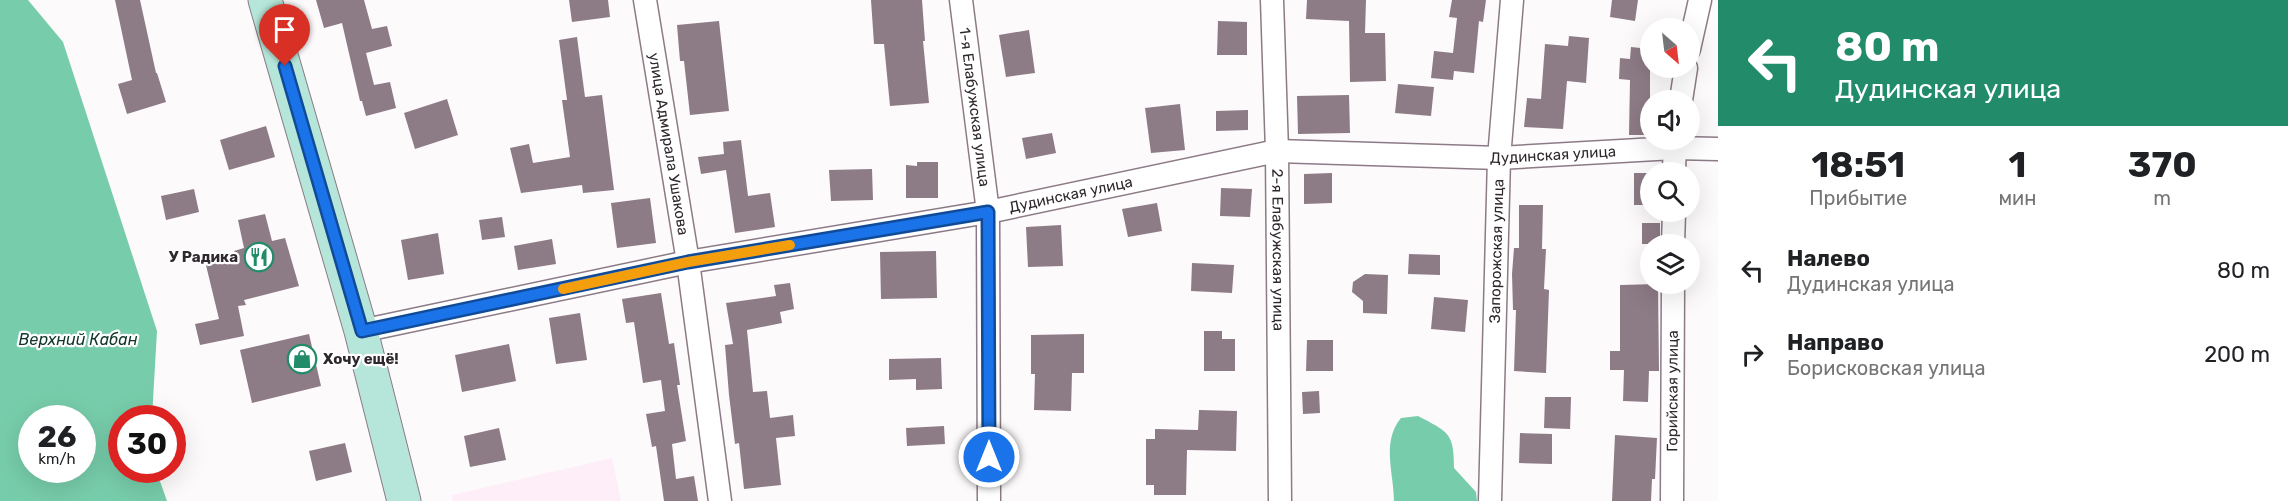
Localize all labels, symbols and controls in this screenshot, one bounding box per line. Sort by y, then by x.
pin [259,4,310,66]
icon: arrive [268,13,301,46]
north arrow [1640,18,1700,78]
map controls [1640,18,1700,294]
text: 80 m [1835,22,1939,72]
icon: left [1736,24,1814,102]
street label: 1-я Елабужская улица [956,27,994,188]
street label: улица Адмирала Ушакова [645,52,692,237]
text: Дудинская улица [1835,73,2061,105]
button: sound [1640,90,1700,150]
street label: Дудинская улица [1490,142,1616,167]
text: 18:51 [1811,143,1905,186]
text: 1 [2009,143,2026,186]
text: 370 [2128,143,2197,186]
button: search [1640,162,1700,222]
street label: 2-я Елабужская улица [1268,169,1288,331]
street label: Дудинская улица [1007,173,1134,216]
street label: Запорожская улица [1486,179,1507,323]
text: Прибытие [1809,186,1907,210]
text: мин [1998,186,2036,210]
text: m [2153,186,2171,210]
button: layers [1640,234,1700,294]
restaurant icon: У Радика [243,241,275,273]
text: Налево [1787,245,1870,272]
place label: У Радика [169,248,238,266]
icon: left [1736,254,1769,287]
text: 80 m [2217,257,2270,284]
text: Дудинская улица [1787,272,1955,296]
text: Направо [1787,329,1884,356]
water label: Верхний Кабан [19,330,138,349]
street label: Горийская улица [1663,330,1682,452]
icon: right [1736,338,1769,371]
text: 200 m [2204,341,2270,368]
shop icon: Хочу ещё! [286,343,318,375]
place label: Хочу ещё! [323,350,399,368]
text: Борисковская улица [1787,356,1985,380]
speed limit sign: 30 [108,405,186,483]
text: 26 [37,419,77,455]
position arrow [957,425,1021,489]
text: km/h [38,450,76,468]

